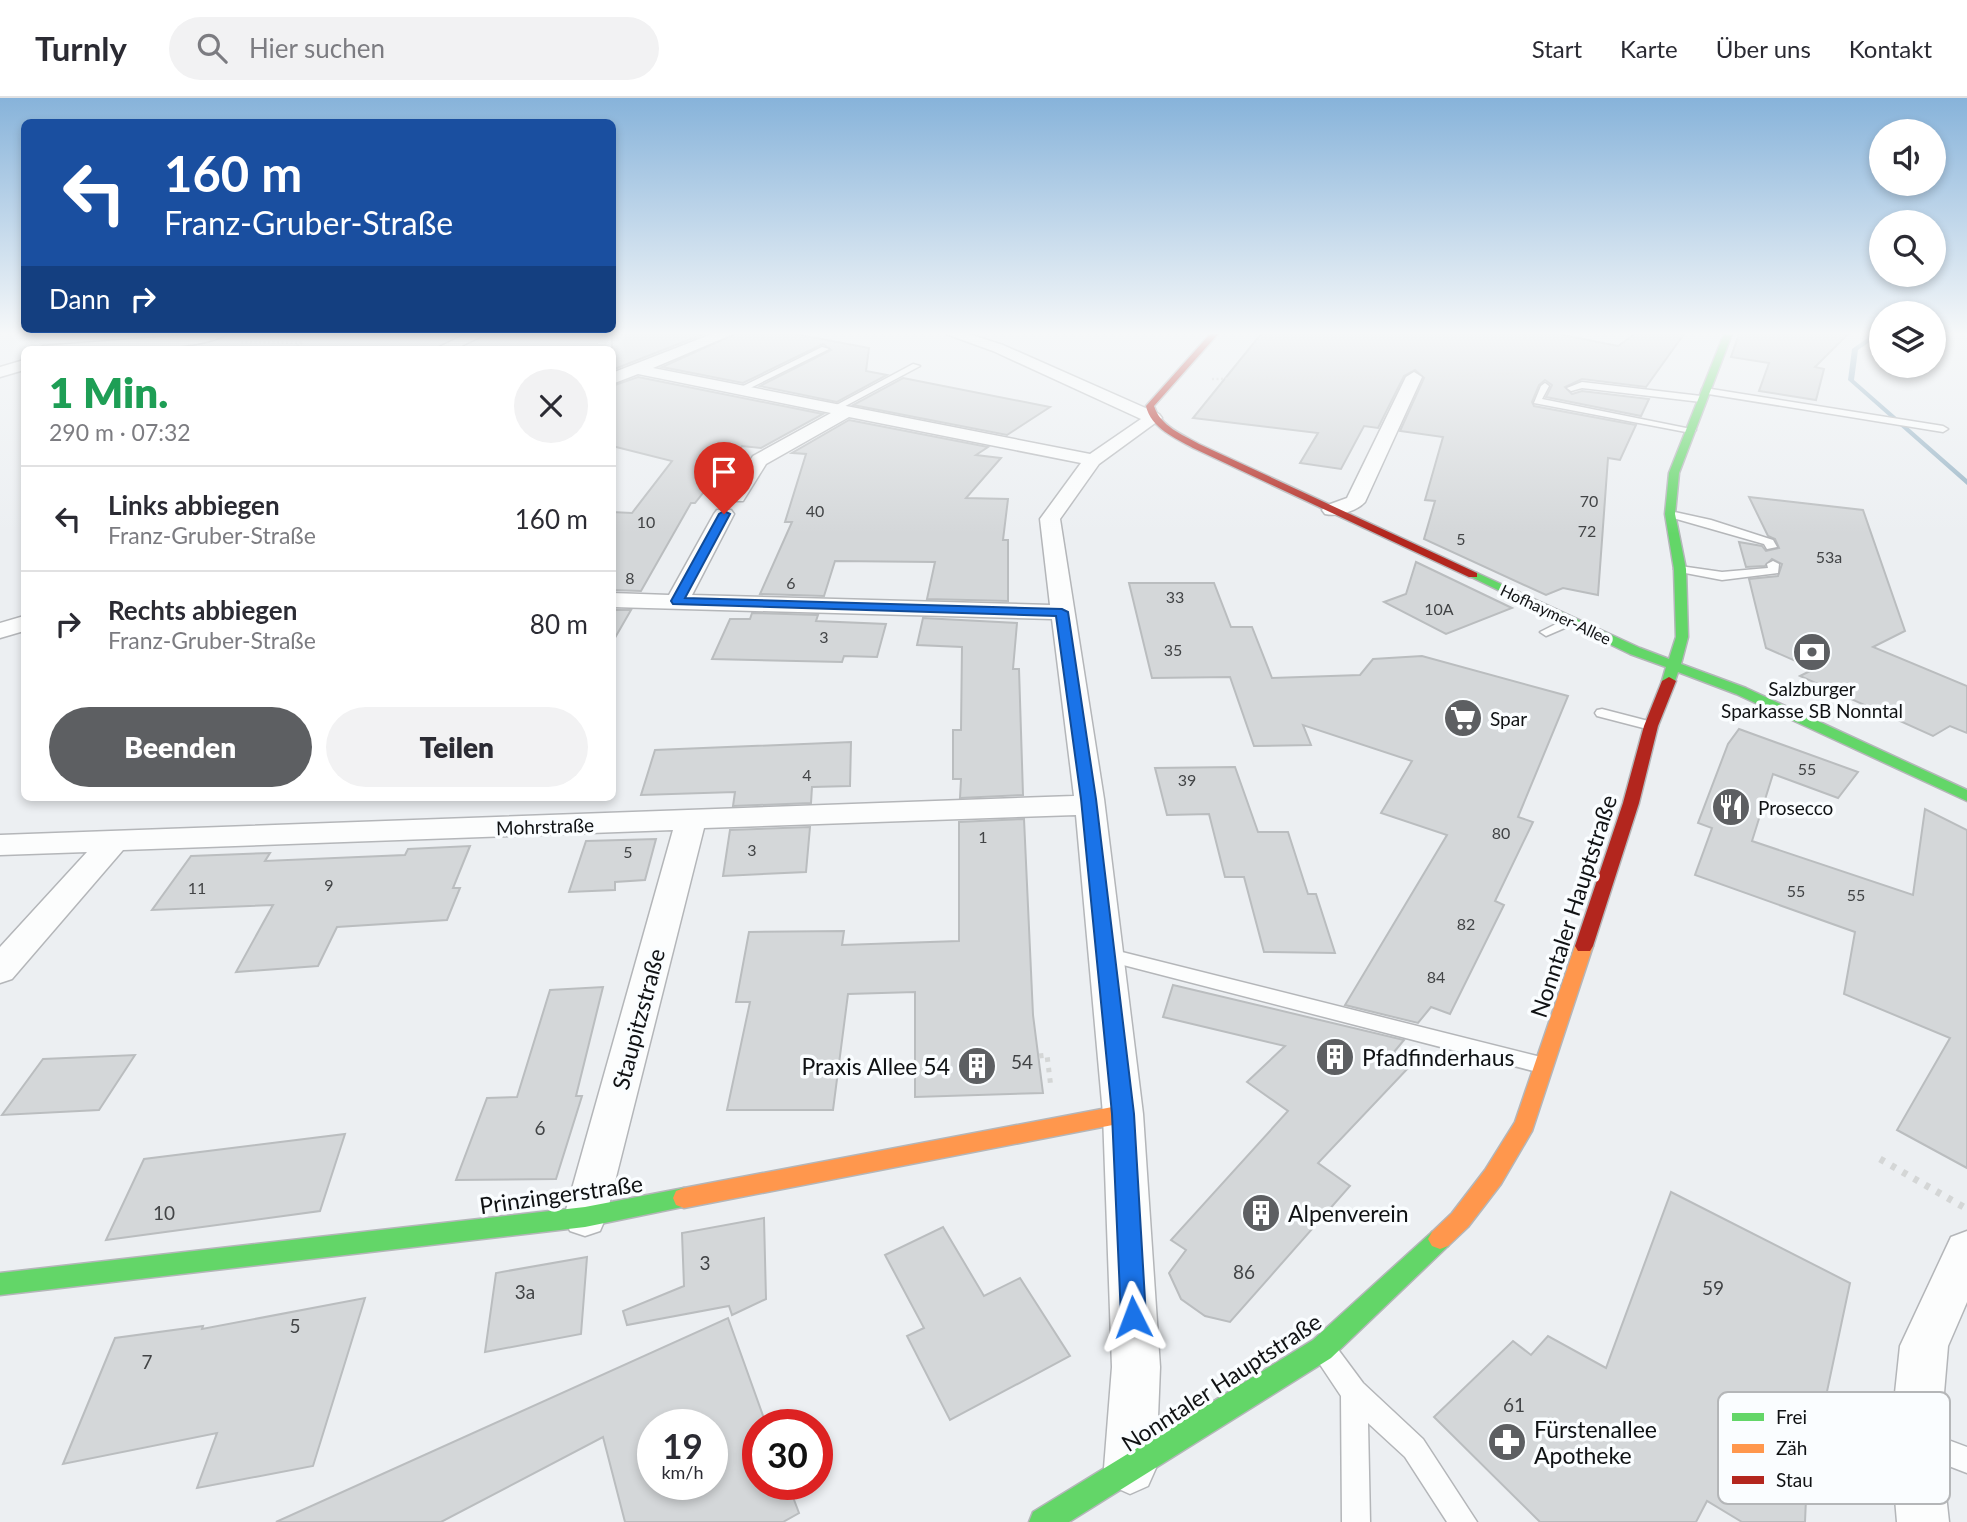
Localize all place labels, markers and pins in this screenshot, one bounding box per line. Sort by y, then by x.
pin [694,442,754,514]
bank icon: Salzburger Sparkasse SB Nonntal [1791,631,1833,673]
place label: Salzburger Sparkasse SB Nonntal [1721,677,1903,722]
supermarket icon: Spar [1442,697,1484,739]
place label: Spar [1490,707,1527,730]
restaurant icon: Prosecco [1710,786,1752,828]
place label: Prosecco [1758,796,1833,819]
building icon: Pfadfinderhaus [1314,1036,1356,1078]
place label: Pfadfinderhaus [1362,1043,1515,1071]
building icon: Praxis Allee 54 [956,1045,998,1087]
place label: Praxis Allee 54 [802,1052,950,1080]
building icon: Alpenverein [1240,1192,1282,1234]
place label: Alpenverein [1288,1199,1409,1227]
place label: Fürstenallee Apotheke [1534,1415,1657,1469]
pharmacy icon: Fürstenallee Apotheke [1486,1421,1528,1463]

